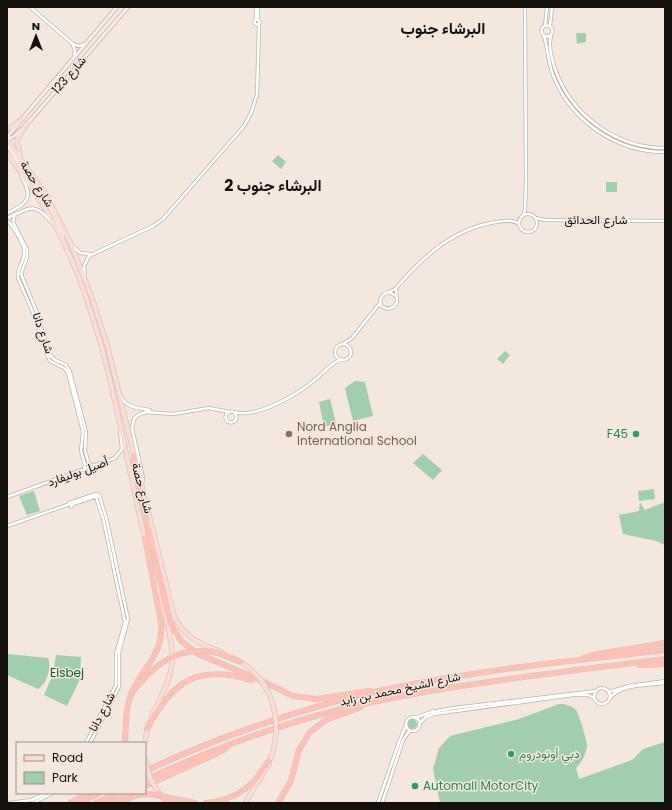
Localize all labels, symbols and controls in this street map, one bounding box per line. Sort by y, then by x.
north arrow [16,16,56,56]
district label: البرشاء جنوب [401,17,485,40]
text: N [32,18,40,34]
street label: شارع 123 [47,52,91,98]
street label: شارع حصة [16,157,58,211]
district label: البرشاء جنوب 2 [224,174,322,197]
street label: شارع الحدائق [565,211,627,229]
street label: شارع دانا [28,310,58,356]
place label: Nord Anglia International School [297,418,417,449]
place label: F45 [607,425,628,442]
marker: Nord Anglia International School [284,429,294,439]
marker: F45 [631,429,641,439]
street label: أصيل بوليفارد [45,453,111,490]
street label: شارع حصة [127,461,157,515]
park label: Eisbej [50,664,84,681]
street label: شارع الشيخ محمد بن زايد [338,667,462,711]
street label: شارع دانا [84,689,120,735]
legend [16,742,146,794]
place label: دبي أوتودروم [519,745,580,764]
text: Road [52,749,83,766]
marker: دبي أوتودروم [506,749,516,759]
text: Park [52,769,79,786]
place label: Automall MotorCity [423,777,539,794]
marker: Automall MotorCity [410,781,420,791]

